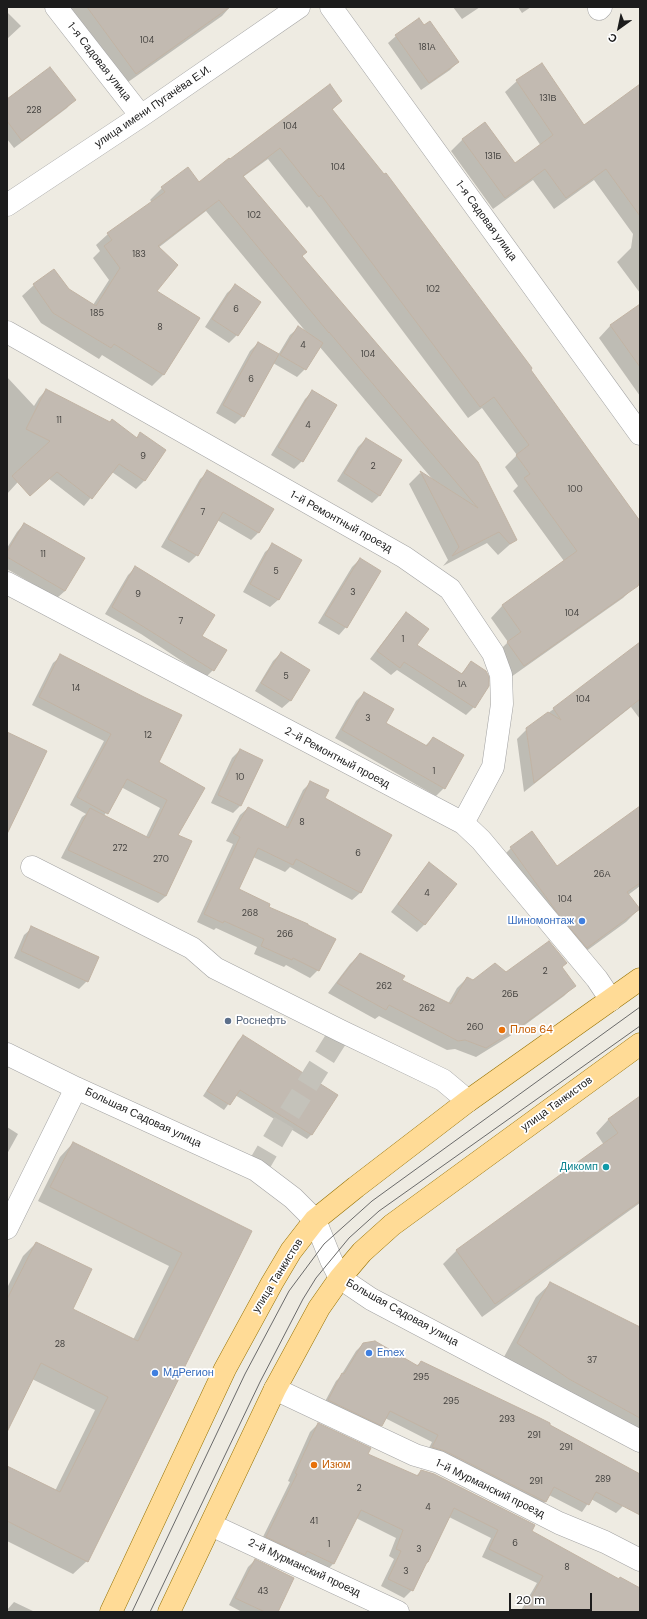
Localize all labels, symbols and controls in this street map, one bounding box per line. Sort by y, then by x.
north arrow [599,8,639,48]
street label: 1-я Садовая улица [64,20,134,104]
text: С [605,30,620,46]
house number: 104 [140,36,154,46]
house number: 181А [419,43,435,53]
street label: улица имени Пугачёва Е.И. [92,63,214,151]
house number: 131В [540,94,556,104]
house number: 228 [26,106,42,116]
house number: 104 [283,122,297,132]
house number: 131Б [485,152,501,162]
house number: 104 [331,163,345,173]
street label: 1-я Садовая улица [452,178,520,264]
house number: 102 [247,211,261,221]
house number: 183 [132,250,146,260]
house number: 102 [426,285,440,295]
house number: 6 [233,305,239,315]
house number: 185 [90,309,104,319]
house number: 8 [157,323,163,333]
house number: 4 [300,341,306,351]
house number: 104 [361,350,375,360]
house number: 6 [248,375,254,385]
house number: 11 [56,416,62,426]
house number: 4 [305,421,311,431]
house number: 9 [140,452,146,462]
house number: 2 [370,462,376,472]
house number: 100 [567,485,583,495]
street label: 1-й Ремонтный проезд [288,488,394,556]
house number: 7 [201,508,205,518]
house number: 11 [40,550,46,560]
house number: 5 [273,567,279,577]
house number: 3 [350,588,356,598]
house number: 9 [135,590,141,600]
house number: 104 [565,609,579,619]
house number: 7 [179,617,183,627]
house number: 1 [402,635,404,645]
house number: 5 [283,672,289,682]
house number: 1А [458,680,466,690]
house number: 14 [72,684,80,694]
house number: 104 [576,695,590,705]
house number: 3 [365,714,371,724]
street label: 2-й Ремонтный проезд [282,725,392,791]
house number: 12 [144,731,152,741]
house number: 1 [433,767,435,777]
house number: 10 [236,773,244,783]
house number: 8 [299,818,305,828]
house number: 272 [113,844,127,854]
house number: 6 [355,849,361,859]
house number: 270 [153,855,169,865]
house number: 26А [594,870,610,880]
house number: 4 [424,889,430,899]
house number: 104 [558,895,572,905]
house number: 268 [242,909,258,919]
place label: Шиномонтаж [507,914,574,928]
marker: Шиномонтаж [577,916,587,926]
house number: 266 [277,930,293,940]
house number: 2 [542,967,548,977]
house number: 262 [376,982,392,992]
house number: 26Б [502,990,518,1000]
house number: 262 [419,1004,435,1014]
place label: Роснефть [236,1014,286,1028]
marker: Роснефть [223,1016,233,1026]
house number: 260 [467,1023,483,1033]
place label: Плов 64 [510,1023,553,1037]
marker: Плов 64 [497,1025,507,1035]
street label: улица Танкистов [519,1074,595,1134]
street label: Большая Садовая улица [83,1085,203,1151]
place label: Дикомп [560,1160,598,1174]
marker: Дикомп [601,1162,611,1172]
street label: улица Танкистов [250,1236,306,1316]
street label: Большая Садовая улица [343,1277,461,1349]
house number: 28 [55,1340,65,1350]
place label: Emex [377,1346,404,1360]
marker: Emex [364,1348,374,1358]
house number: 37 [587,1356,597,1366]
place label: МдРегион [163,1366,214,1380]
marker: МдРегион [150,1368,160,1378]
house number: 295 [413,1373,429,1383]
house number: 295 [443,1397,459,1407]
house number: 293 [499,1415,515,1425]
house number: 291 [527,1431,541,1441]
house number: 291 [559,1443,573,1453]
street label: 1-й Мурманский проезд [433,1457,547,1521]
place label: Изюм [322,1458,351,1472]
marker: Изюм [309,1460,319,1470]
house number: 289 [595,1475,611,1485]
house number: 291 [529,1477,543,1487]
house number: 2 [356,1484,362,1494]
house number: 4 [425,1503,431,1513]
house number: 41 [310,1517,318,1527]
street label: 2-й Мурманский проезд [246,1536,362,1600]
house number: 6 [512,1539,518,1549]
house number: 1 [328,1540,330,1550]
house number: 3 [416,1545,422,1555]
house number: 8 [564,1563,570,1573]
house number: 3 [403,1567,409,1577]
scale bar [511,1585,594,1611]
house number: 43 [258,1587,268,1597]
text: 20 m [516,1592,545,1608]

